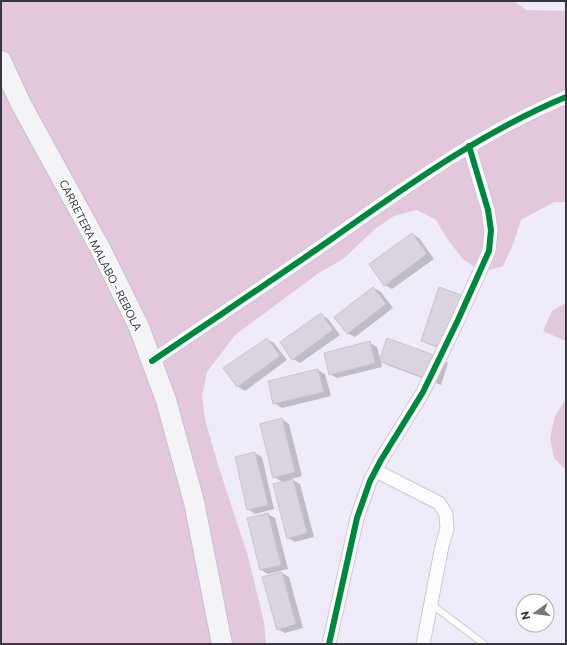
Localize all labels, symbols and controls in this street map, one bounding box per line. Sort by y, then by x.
street label: CARRETERA MALABO - REBOLA [57,177,145,333]
north arrow [515,593,555,633]
text: N [518,610,532,621]

